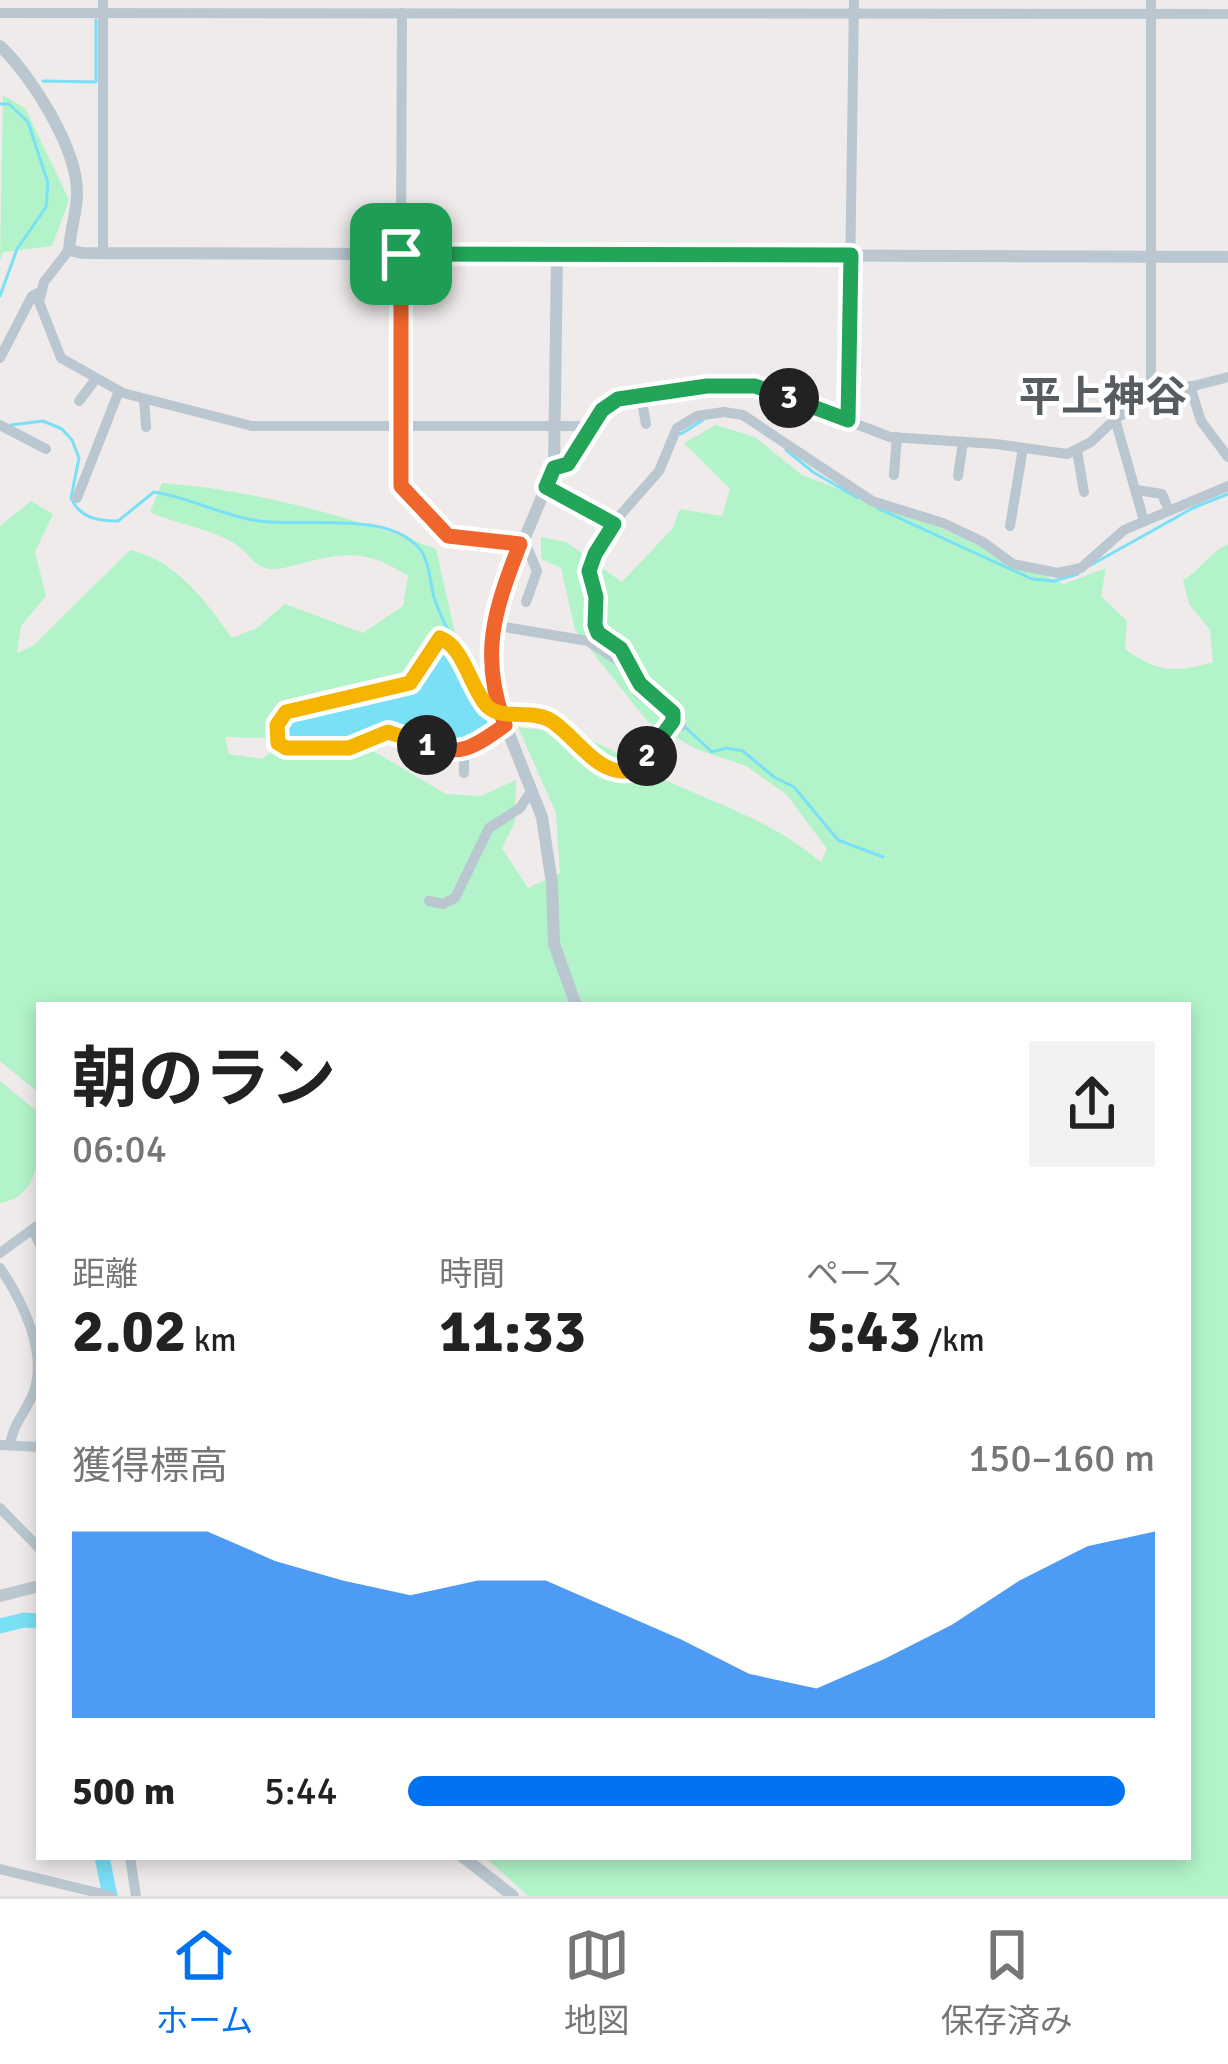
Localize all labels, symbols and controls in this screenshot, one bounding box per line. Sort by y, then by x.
pin [350,203,452,305]
icon: arrive [368,221,434,287]
pin: 3 [759,368,819,428]
district label: 平上神谷 [1019,372,1187,423]
text: 3 [780,377,798,418]
pin: 1 [397,715,457,775]
text: 1 [418,724,436,765]
pin: 2 [617,726,677,786]
text: 2 [638,735,656,776]
text: 朝のラン [72,1039,336,1120]
button: share [1029,1041,1155,1167]
text: 06:04 [72,1125,167,1173]
text: 距離 [72,1254,138,1295]
text: 時間 [439,1254,505,1295]
text: ペース [806,1254,903,1295]
text: 2.02 [72,1295,186,1369]
text: 11:33 [439,1295,586,1369]
text: 5:43 [806,1295,921,1369]
text: km [186,1320,237,1361]
text: /km [921,1320,985,1361]
text: 150–160 m [968,1434,1155,1482]
text: 獲得標高 [72,1442,228,1490]
text: 500 m [72,1767,175,1815]
text: 5:44 [264,1767,338,1815]
tab: ホーム [155,1922,253,2042]
tab: 地図 [564,1922,630,2042]
tab: 保存済み [941,1922,1073,2042]

